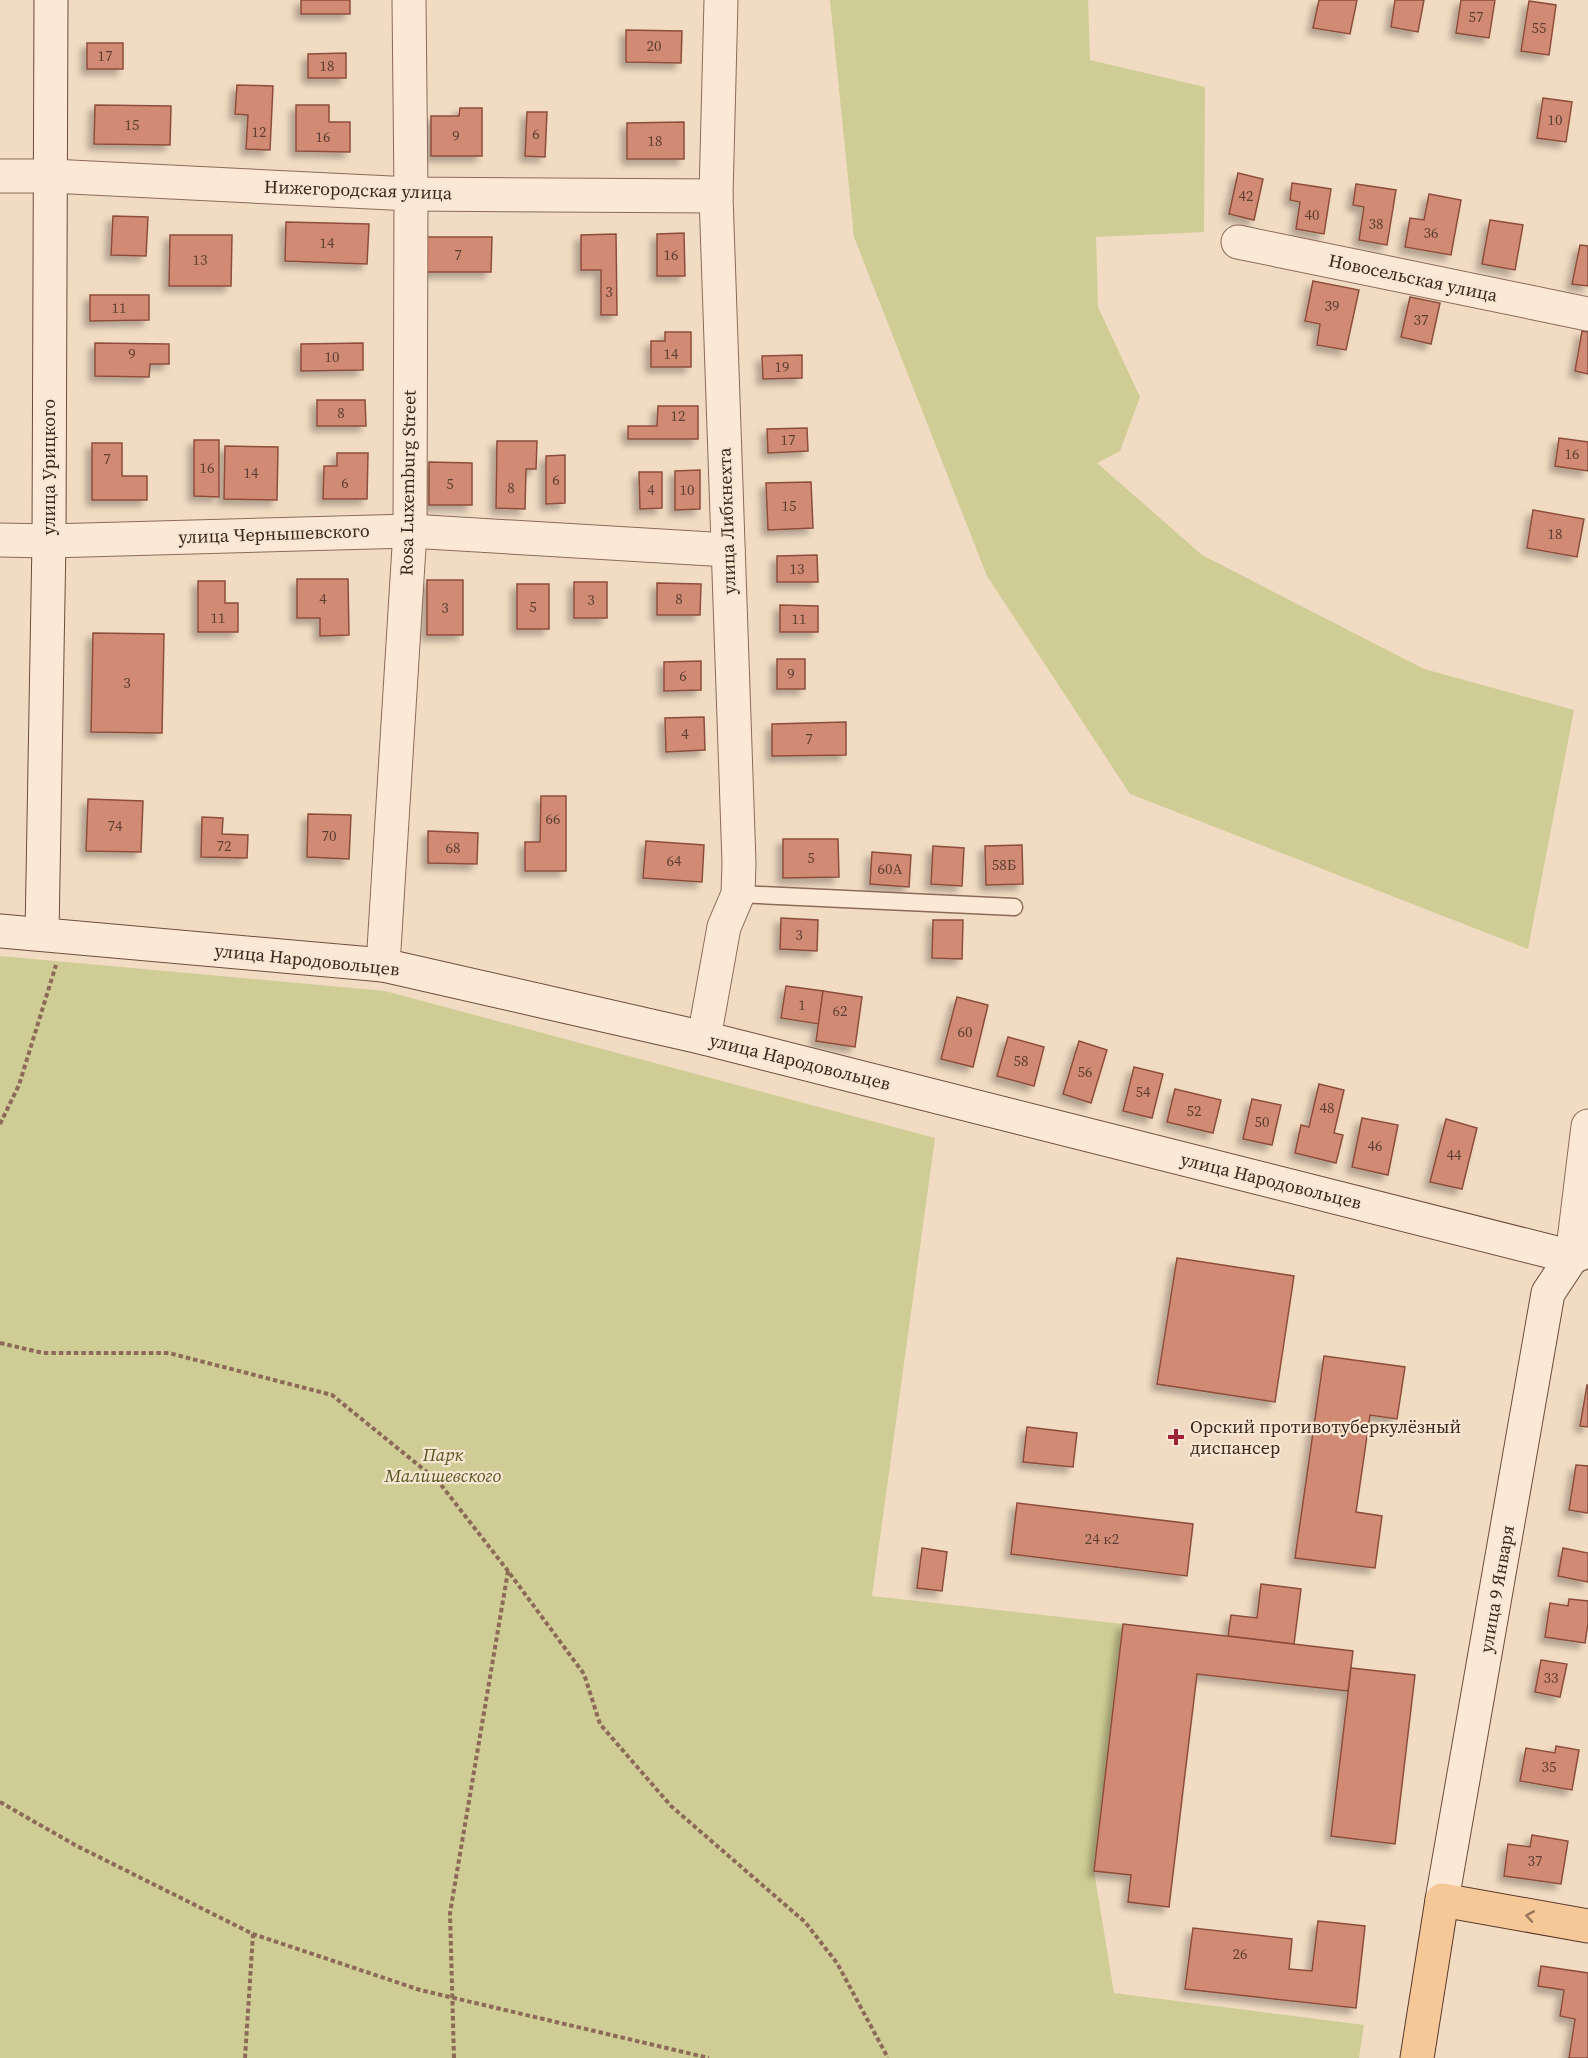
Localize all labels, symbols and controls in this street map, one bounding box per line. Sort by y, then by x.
house number: 57 [1468,6,1484,27]
house number: 55 [1531,17,1547,38]
house number: 20 [646,35,662,56]
house number: 17 [97,45,113,66]
house number: 18 [319,55,335,76]
house number: 10 [1547,109,1563,130]
house number: 15 [124,114,140,135]
house number: 12 [251,121,267,142]
house number: 6 [532,123,540,144]
house number: 9 [452,125,460,146]
house number: 16 [315,126,331,147]
house number: 18 [647,130,663,151]
street label: Нижегородская улица [263,174,453,205]
house number: 42 [1238,185,1254,206]
house number: 40 [1304,204,1320,225]
house number: 38 [1368,213,1384,234]
house number: 36 [1423,222,1439,243]
house number: 14 [319,232,335,253]
house number: 7 [454,244,462,265]
house number: 16 [663,244,679,265]
street label: Новосельская улица [1326,247,1501,308]
house number: 13 [192,249,208,270]
house number: 3 [605,281,613,302]
house number: 39 [1324,295,1340,316]
house number: 11 [111,297,127,318]
house number: 37 [1413,309,1429,330]
house number: 9 [128,343,136,364]
house number: 14 [663,343,679,364]
house number: 10 [324,346,340,367]
house number: 19 [774,356,790,377]
street label: Rosa Luxemburg Street [393,390,422,576]
street label: улица Урицкого [36,399,61,535]
house number: 8 [337,402,345,423]
house number: 12 [670,405,686,426]
house number: 17 [780,429,796,450]
house number: 16 [1564,443,1580,464]
street label: улица Либкнехта [711,446,742,595]
house number: 7 [103,448,111,469]
house number: 16 [199,457,215,478]
house number: 14 [243,462,259,483]
house number: 6 [552,469,560,490]
house number: 6 [341,472,349,493]
house number: 5 [446,473,454,494]
house number: 8 [507,477,515,498]
house number: 4 [647,479,655,500]
house number: 10 [679,479,695,500]
house number: 15 [781,495,797,516]
street label: улица Чернышевского [178,518,370,549]
house number: 18 [1547,523,1563,544]
house number: 13 [789,558,805,579]
house number: 4 [319,588,327,609]
house number: 8 [675,588,683,609]
house number: 3 [587,589,595,610]
house number: 5 [529,596,537,617]
house number: 3 [441,597,449,618]
house number: 11 [210,607,226,628]
house number: 11 [791,608,807,629]
house number: 9 [787,663,795,684]
house number: 6 [679,665,687,686]
house number: 3 [123,672,131,693]
house number: 4 [681,723,689,744]
house number: 7 [805,728,813,749]
house number: 66 [545,808,561,829]
house number: 74 [107,815,123,836]
house number: 70 [321,825,337,846]
house number: 72 [216,835,232,856]
house number: 68 [445,837,461,858]
house number: 5 [807,847,815,868]
house number: 64 [666,850,682,871]
house number: 58Б [992,854,1016,875]
house number: 60А [878,858,903,879]
house number: 3 [795,924,803,945]
street label: улица Народовольцев [213,937,401,982]
house number: 1 [798,994,806,1015]
house number: 62 [832,1000,848,1021]
house number: 60 [957,1021,973,1042]
street label: улица Народовольцев [707,1027,893,1096]
house number: 58 [1013,1050,1029,1071]
house number: 56 [1077,1061,1093,1082]
house number: 54 [1135,1081,1151,1102]
house number: 48 [1319,1097,1335,1118]
house number: 52 [1186,1100,1202,1121]
house number: 50 [1254,1111,1270,1132]
house number: 46 [1367,1135,1383,1156]
house number: 44 [1446,1144,1462,1165]
street label: улица Народовольцев [1178,1146,1364,1215]
place label: Орский противотуберкулёзный диспансер [1190,1414,1461,1460]
marker: Орский противотуберкулёзный диспансер [1167,1428,1185,1446]
park label: Парк Малишевского [384,1442,501,1488]
street label: улица 9 Января [1473,1523,1520,1655]
house number: 24 к2 [1085,1528,1119,1549]
house number: 33 [1543,1667,1559,1688]
house number: 35 [1541,1756,1557,1777]
house number: 37 [1527,1850,1543,1871]
one-way arrow [1526,1910,1536,1923]
house number: 26 [1232,1943,1248,1964]

